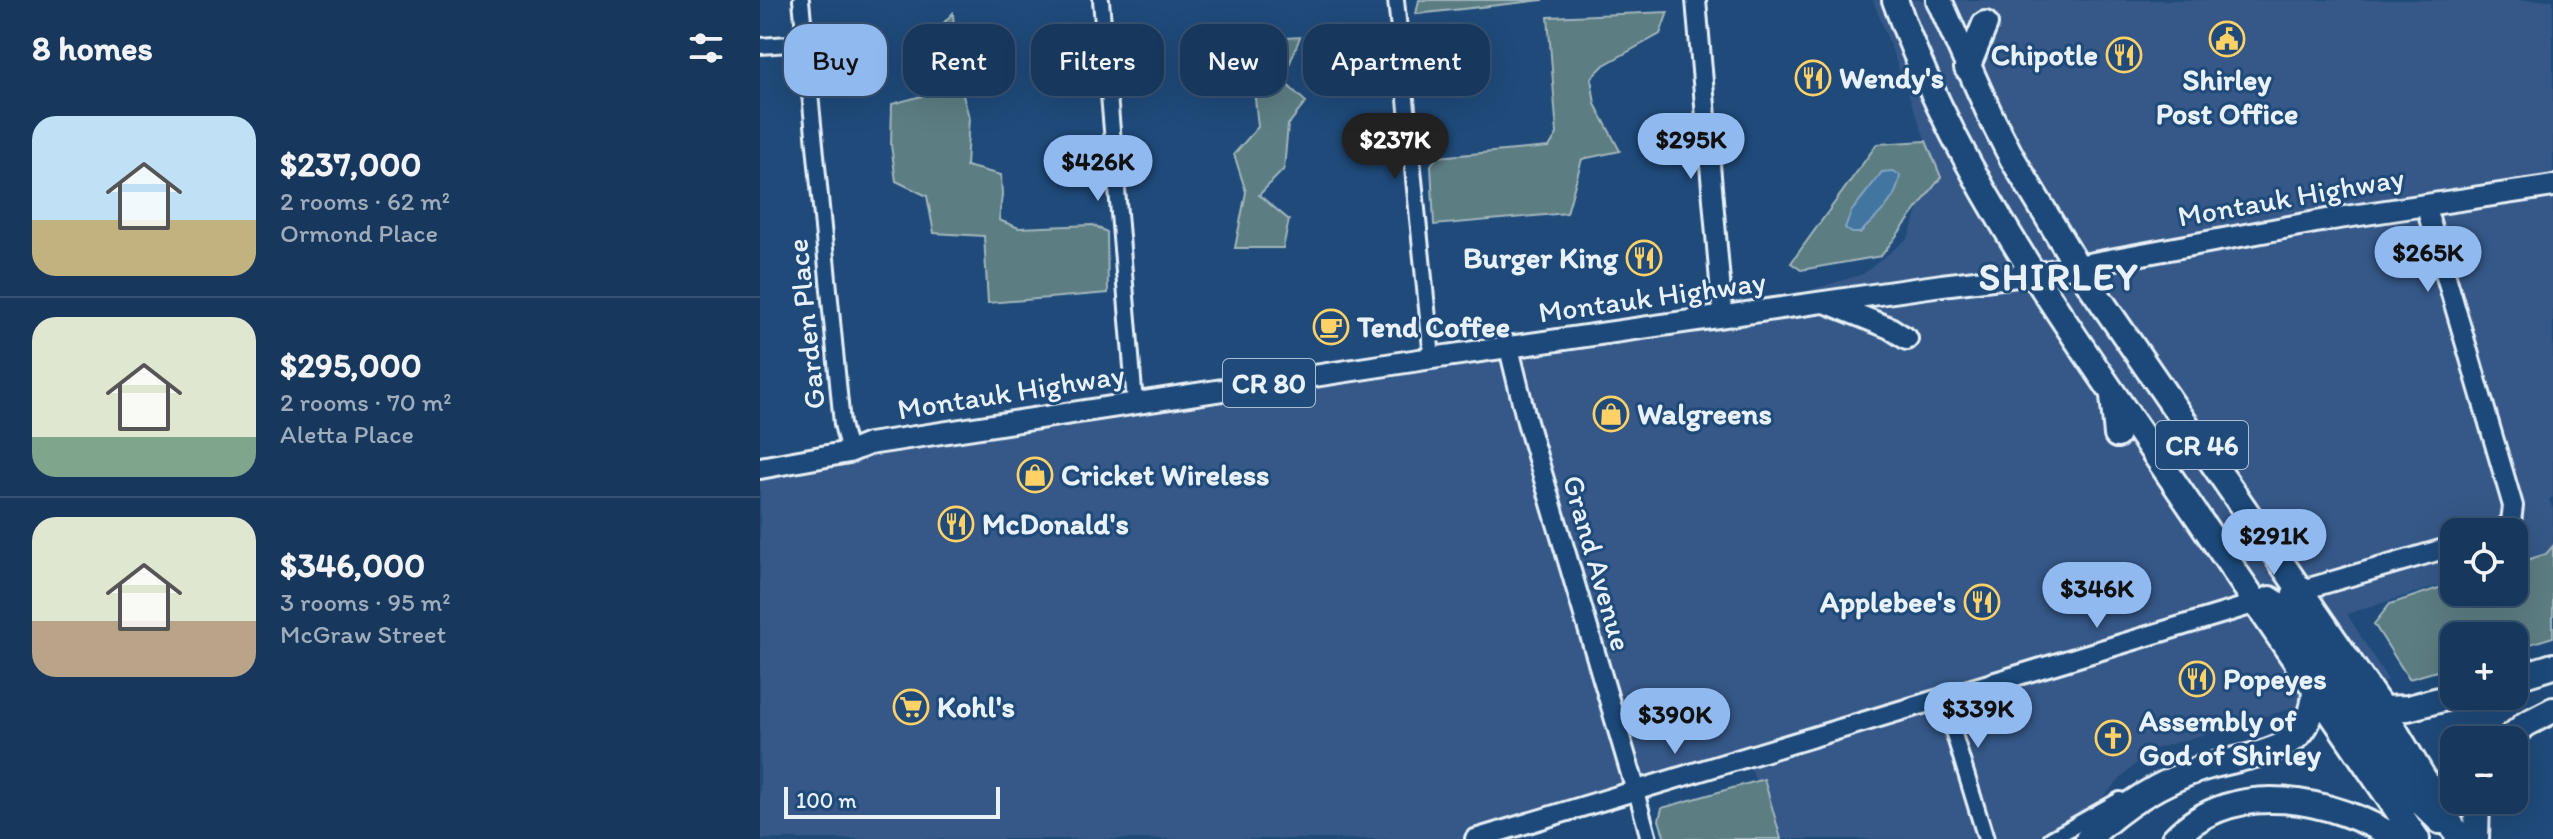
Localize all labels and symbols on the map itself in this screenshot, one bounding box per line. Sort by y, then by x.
public building icon: Shirley Post Office [2208,20,2246,58]
place label: Chipotle [1991,36,2098,73]
restaurant icon: Chipotle [2105,36,2143,74]
restaurant icon: Wendy's [1794,59,1832,97]
place label: Wendy's [1839,59,1944,96]
place label: Shirley Post Office [2156,61,2298,132]
pin: $237K [1339,113,1451,181]
pin: $295K [1635,113,1747,181]
pin: $426K [1042,135,1154,203]
street label: Montauk Highway [2175,158,2407,235]
pin: $265K [2372,226,2484,294]
street label: Garden Place [778,237,833,411]
place label: Burger King [1463,239,1619,276]
restaurant icon: Burger King [1625,239,1663,277]
district label: SHIRLEY [1979,254,2139,300]
street label: Montauk Highway [1536,262,1768,331]
cafe icon: Tend Coffee [1312,308,1350,346]
place label: Tend Coffee [1356,308,1510,345]
street label: Montauk Highway [895,355,1127,428]
road number: CR 80 [1223,359,1315,407]
shop icon: Walgreens [1592,395,1630,433]
place label: Walgreens [1637,395,1772,432]
road number: CR 46 [2156,421,2248,469]
shop icon: Cricket Wireless [1016,456,1054,494]
place label: Cricket Wireless [1061,456,1269,493]
street label: Grand Avenue [1555,471,1640,655]
restaurant icon: McDonald's [937,505,975,543]
place label: McDonald's [982,505,1129,542]
pin: $291K [2218,509,2330,577]
pin: $346K [2041,562,2153,630]
place label: Applebee's [1819,583,1956,620]
restaurant icon: Applebee's [1963,583,2001,621]
restaurant icon: Popeyes [2178,660,2216,698]
place label: Popeyes [2223,660,2327,697]
pin: $339K [1922,682,2034,750]
supermarket icon: Kohl's [892,688,930,726]
place label: Kohl's [937,688,1015,725]
pin: $390K [1619,688,1731,756]
place label: Assembly of God of Shirley [2138,702,2322,773]
church icon: Assembly of God of Shirley [2094,719,2132,757]
scale bar [784,783,1000,819]

